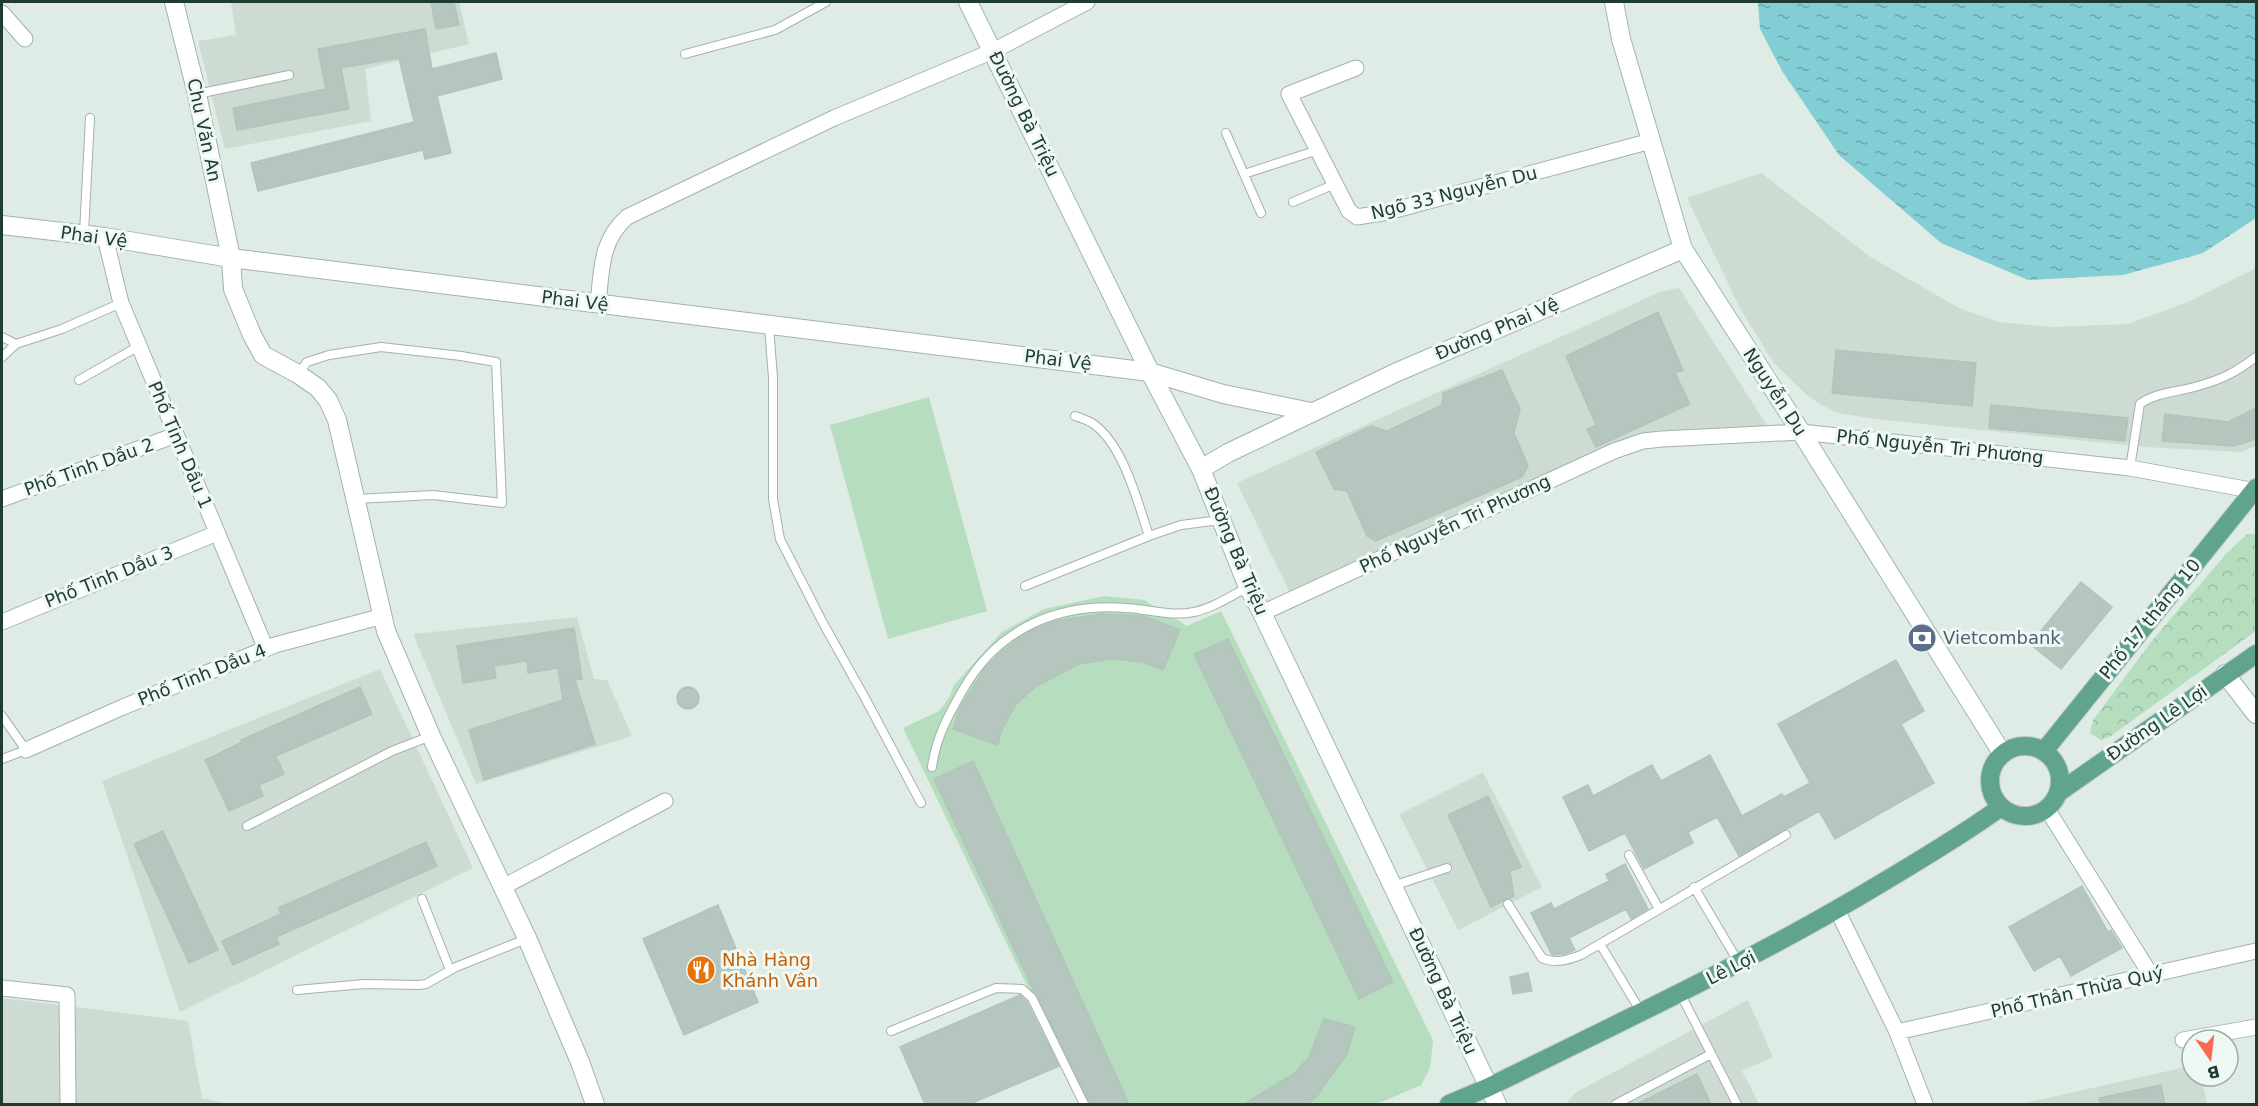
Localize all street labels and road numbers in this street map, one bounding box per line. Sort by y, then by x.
street label: Đường Bà Triệu [985,47,1064,180]
street label: Chu Văn An [183,76,226,184]
street label: Ngõ 33 Nguyễn Du [1369,162,1539,223]
street label: Phai Vệ [59,221,129,252]
street label: Phai Vệ [540,286,610,315]
street label: Đường Phai Vệ [1432,293,1562,364]
street label: Nguyễn Du [1739,344,1812,440]
street label: Phai Vệ [1023,345,1093,374]
street label: Phố Tinh Dầu 1 [144,378,217,512]
street label: Phố Nguyễn Tri Phương [1835,425,2045,468]
street label: Phố Tinh Dầu 2 [21,433,157,500]
street label: Phố Nguyễn Tri Phương [1356,470,1554,577]
street label: Đường Bà Triệu [1200,484,1273,618]
street label: Phố Tinh Dầu 3 [42,541,176,612]
street label: Phố 17 tháng 10 [2095,554,2205,683]
street label: Phố Tinh Dầu 4 [135,639,269,710]
street label: Đường Lê Lợi [2103,680,2211,765]
street label: Đường Bà Triệu [1405,924,1482,1057]
street label: Lê Lợi [1703,946,1759,989]
street label: Phố Thân Thừa Quý [1989,961,2166,1022]

